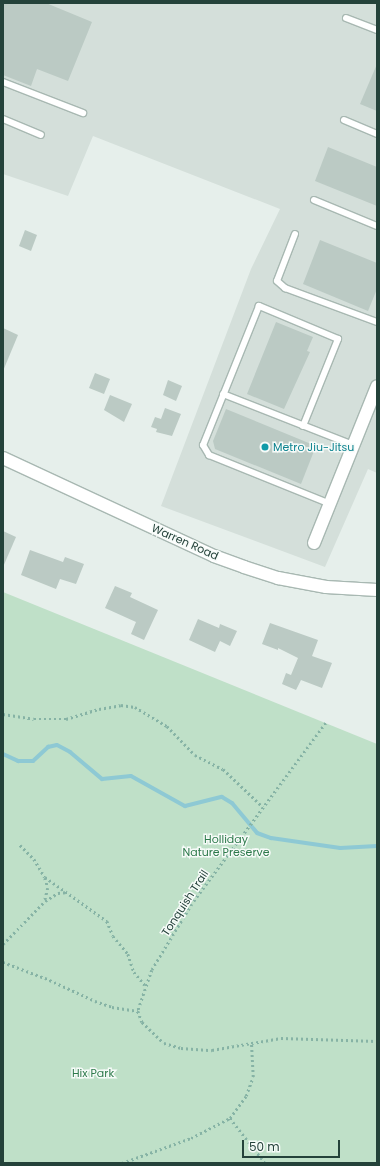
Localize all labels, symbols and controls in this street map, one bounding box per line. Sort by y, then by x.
place label: Metro Jiu-Jitsu [273,440,354,454]
marker: Metro Jiu-Jitsu [260,442,270,452]
street label: Warren Road [150,521,220,563]
park label: Holliday Nature Preserve [182,833,270,859]
street label: Tonquish Trail [159,868,211,938]
park label: Hix Park [72,1066,114,1080]
scale bar [244,1132,342,1158]
text: 50 m [249,1138,280,1155]

